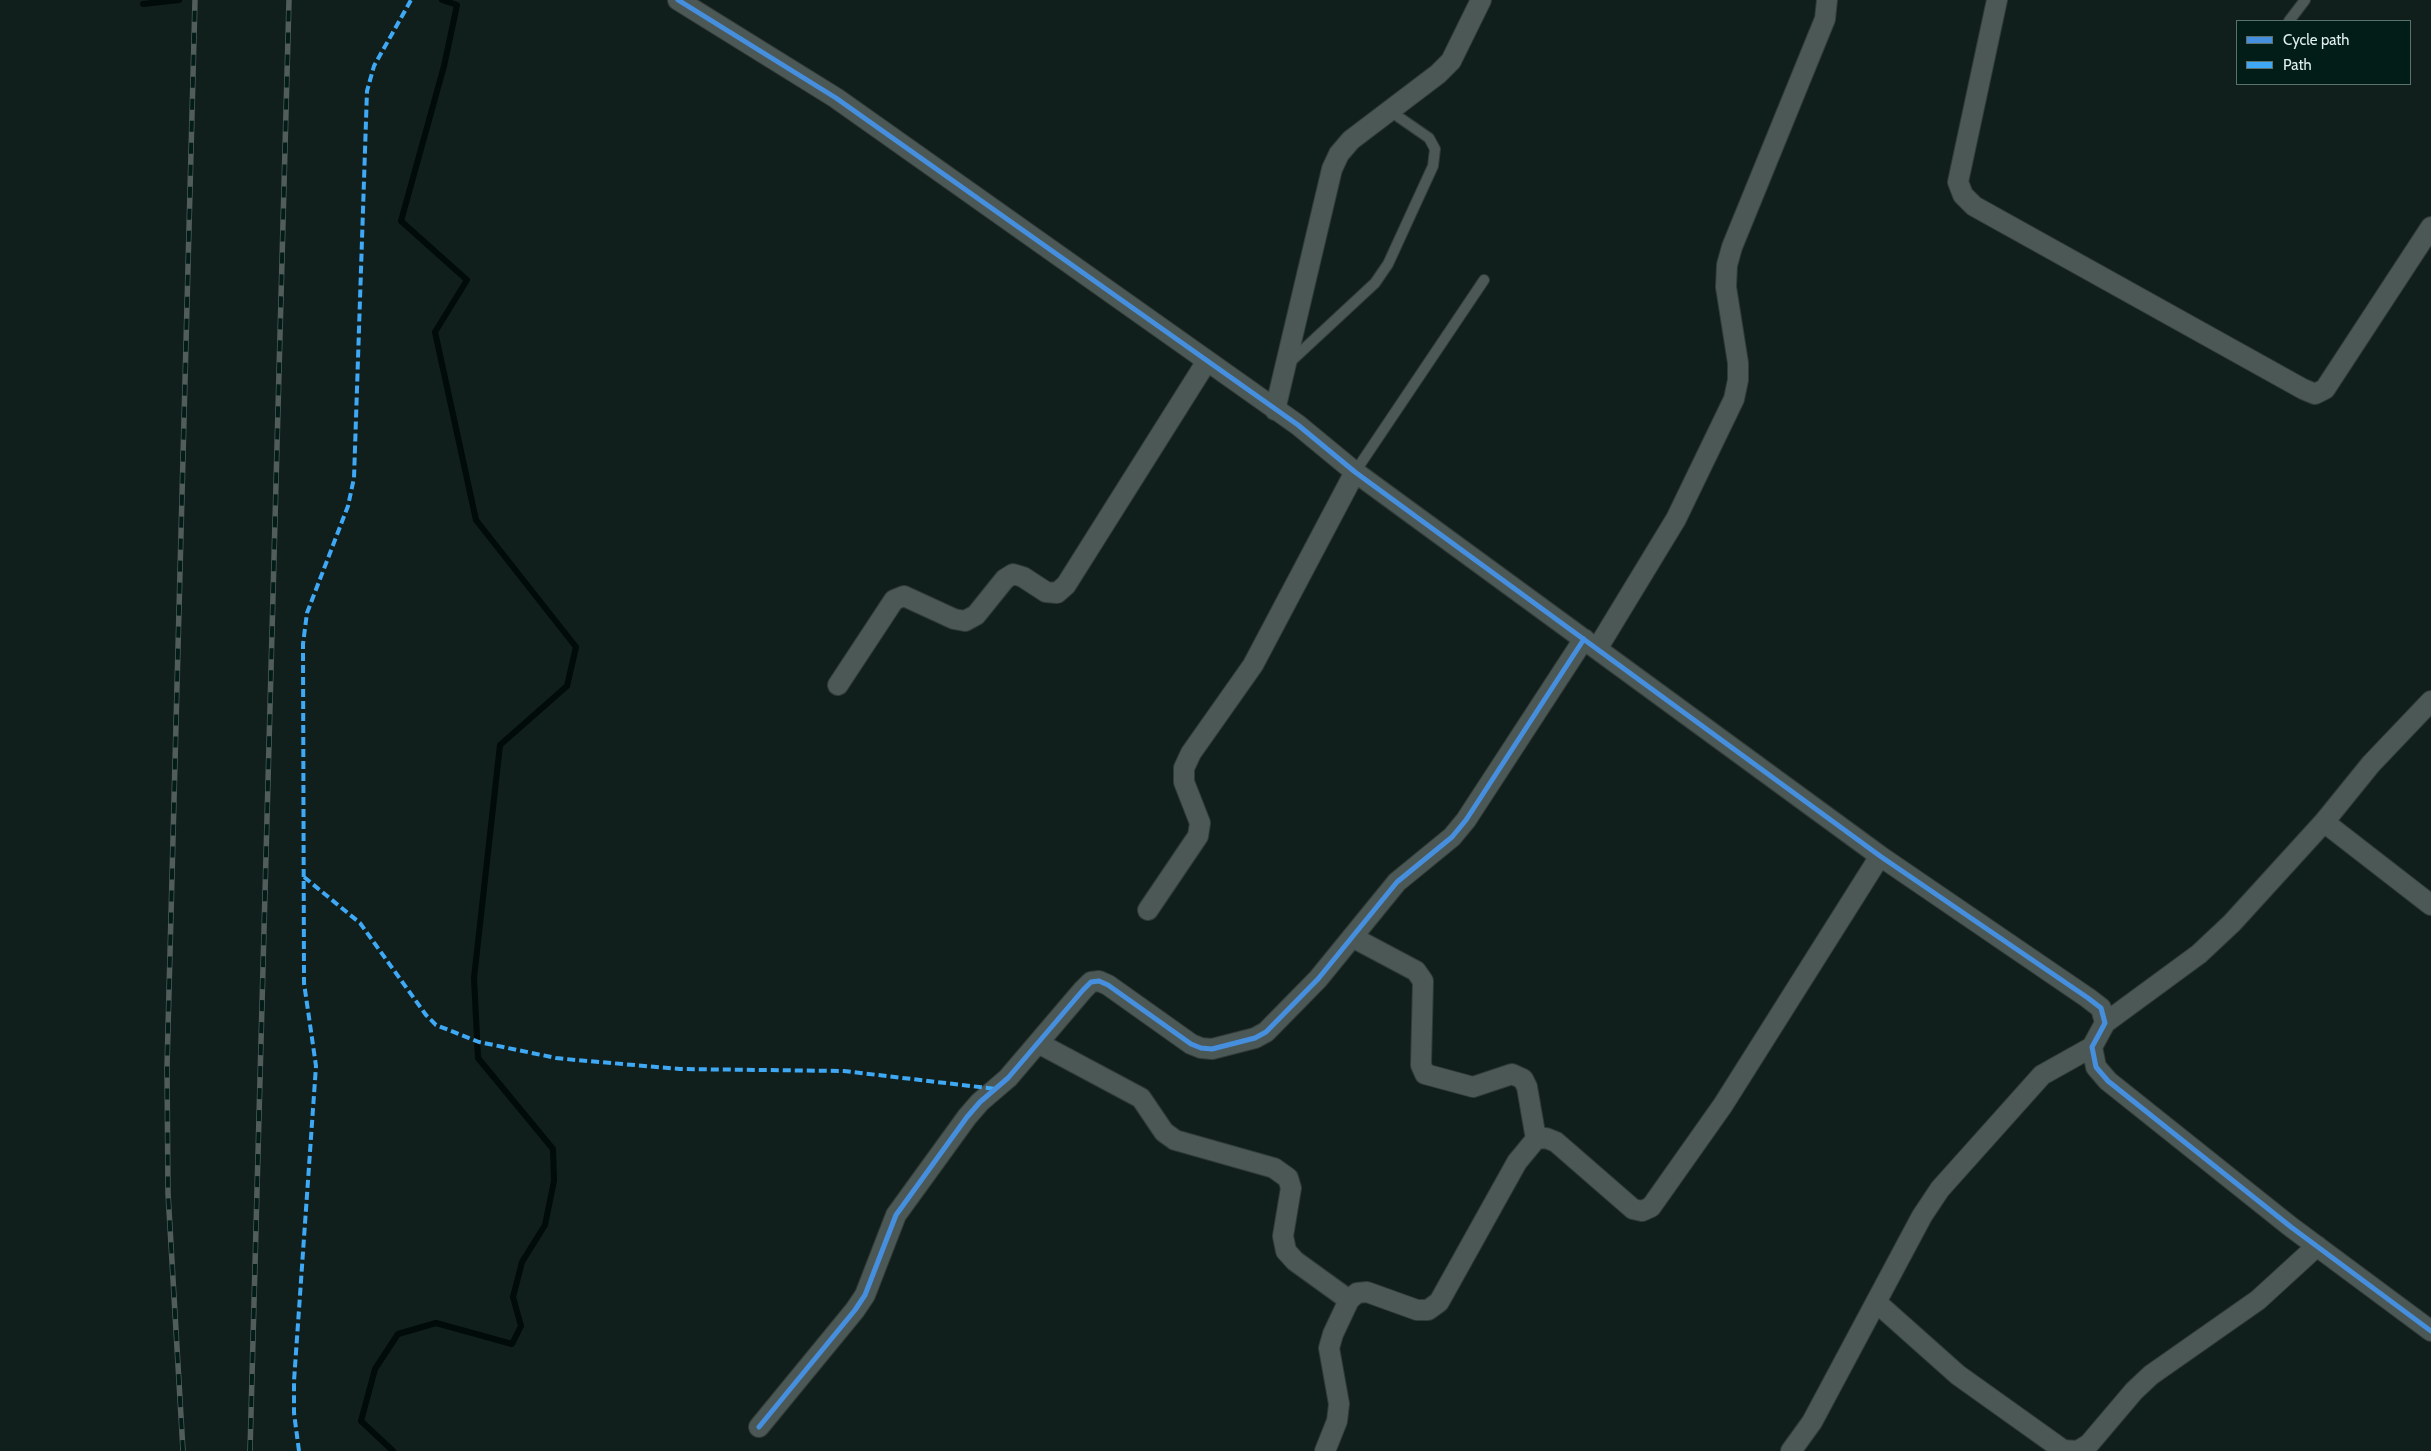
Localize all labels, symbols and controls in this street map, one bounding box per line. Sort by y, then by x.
legend [2236,20,2411,85]
text: Cycle path [2283,31,2349,49]
text: Path [2283,56,2312,74]

